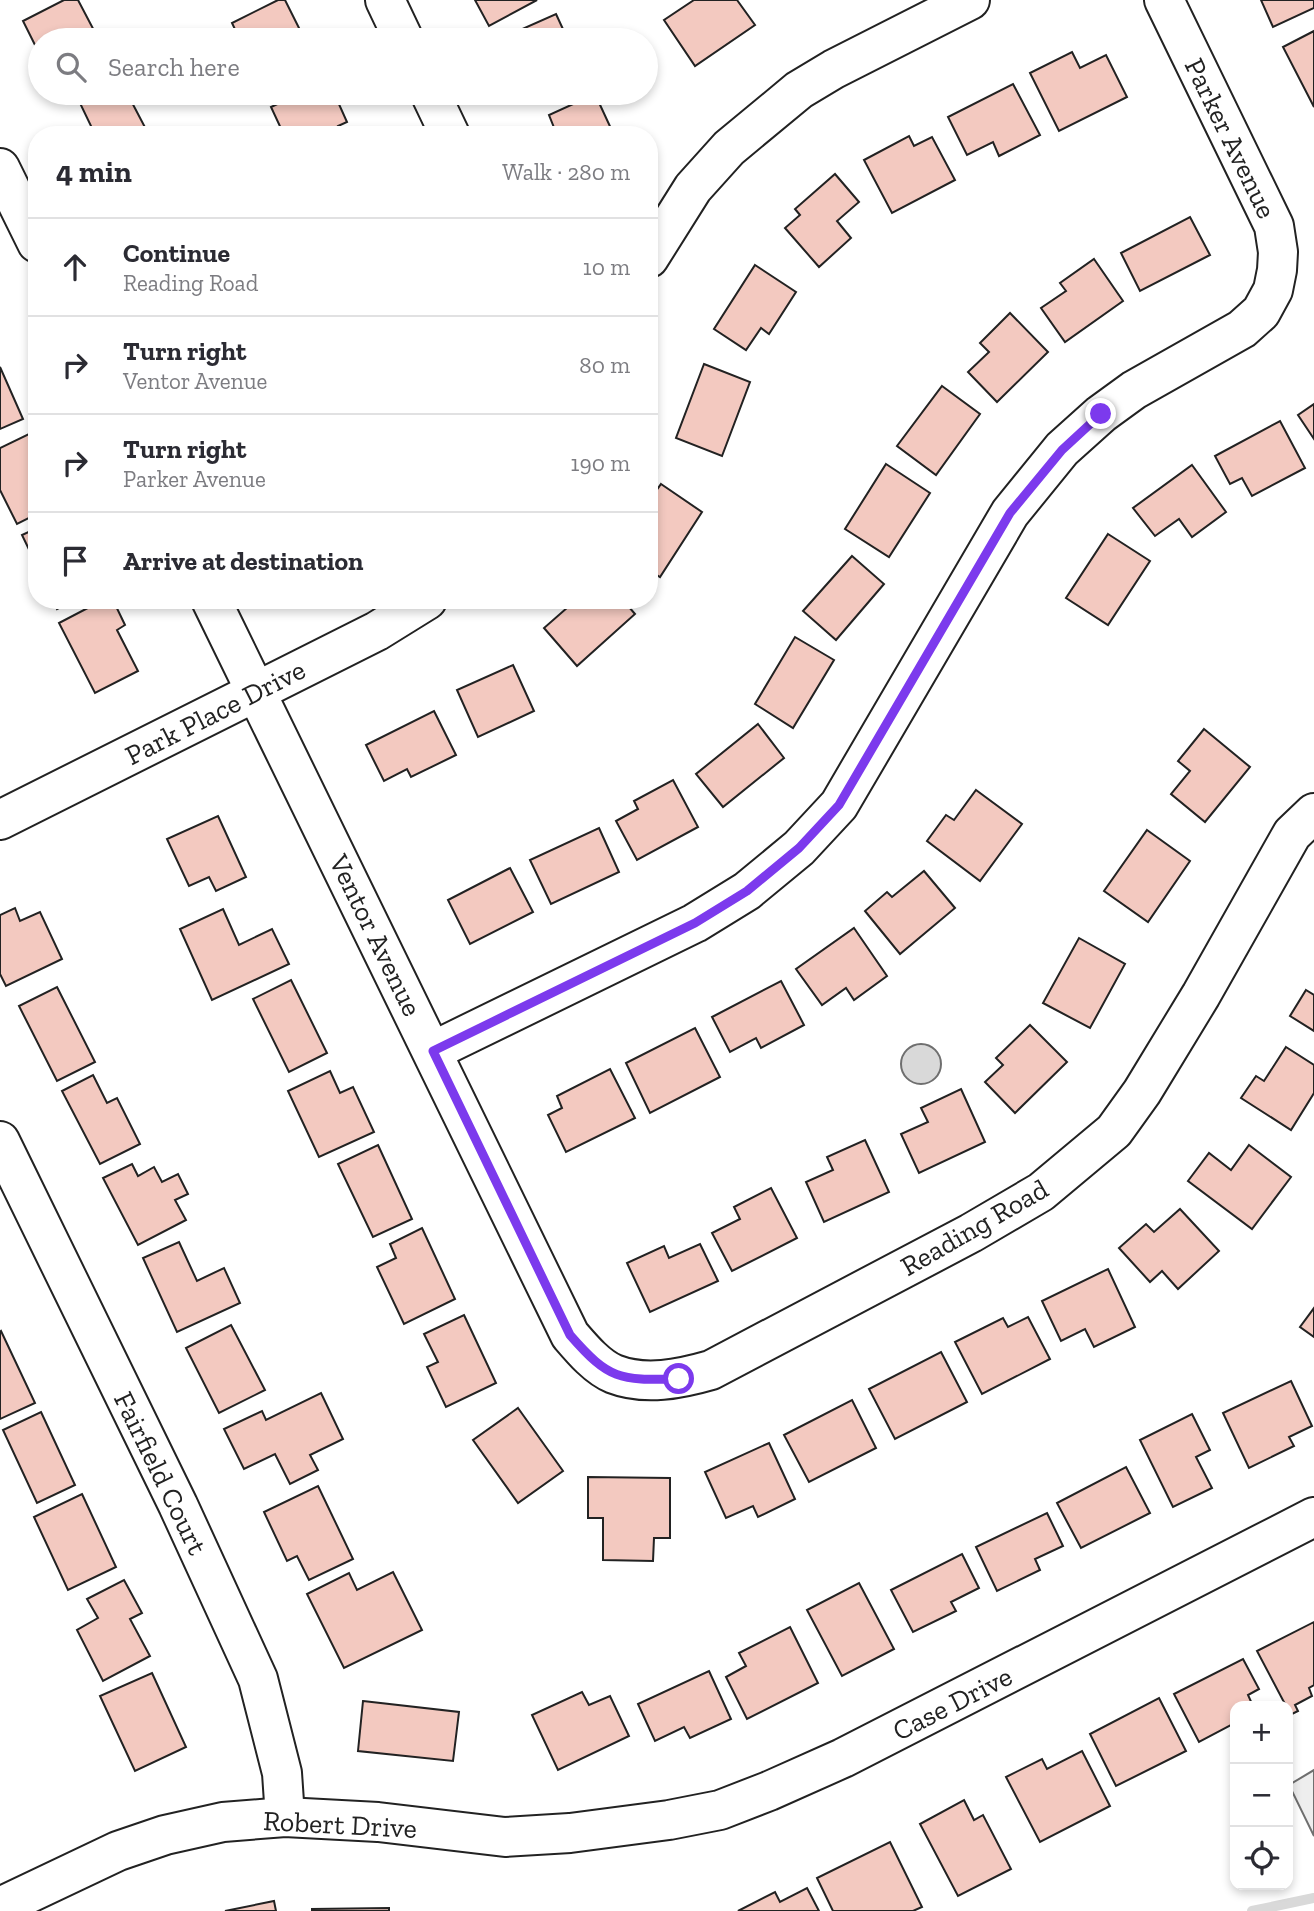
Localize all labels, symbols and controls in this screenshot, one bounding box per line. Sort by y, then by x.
search box [28,28,658,105]
icon: search [52,48,90,86]
text: Search here [108,51,240,83]
street label: Parker Avenue [1178,53,1283,224]
text: 4 min [56,154,132,190]
text: Walk · 280 m [502,158,630,186]
text: Continue [123,237,230,269]
icon: ahead [56,248,94,286]
text: 10 m [583,253,630,281]
text: Reading Road [123,269,258,297]
text: Turn right [123,335,246,367]
icon: right [56,346,94,384]
text: 80 m [579,351,630,379]
text: Ventor Avenue [123,367,267,395]
route end [1085,398,1116,429]
text: Turn right [123,433,246,465]
icon: right [56,444,94,482]
text: 190 m [571,449,630,477]
text: Parker Avenue [123,465,266,493]
icon: arrive [56,542,94,580]
text: Arrive at destination [123,545,363,577]
street label: Park Place Drive [120,653,311,772]
street label: Ventor Avenue [322,848,429,1021]
street label: Reading Road [895,1172,1054,1283]
route start [663,1363,694,1394]
street label: Fairfield Court [107,1386,214,1561]
street label: Case Drive [887,1659,1017,1748]
map controls [1230,1701,1293,1890]
button: + [1230,1701,1293,1764]
button: − [1230,1764,1293,1827]
street label: Robert Drive [262,1804,418,1845]
button: locate [1230,1827,1293,1890]

